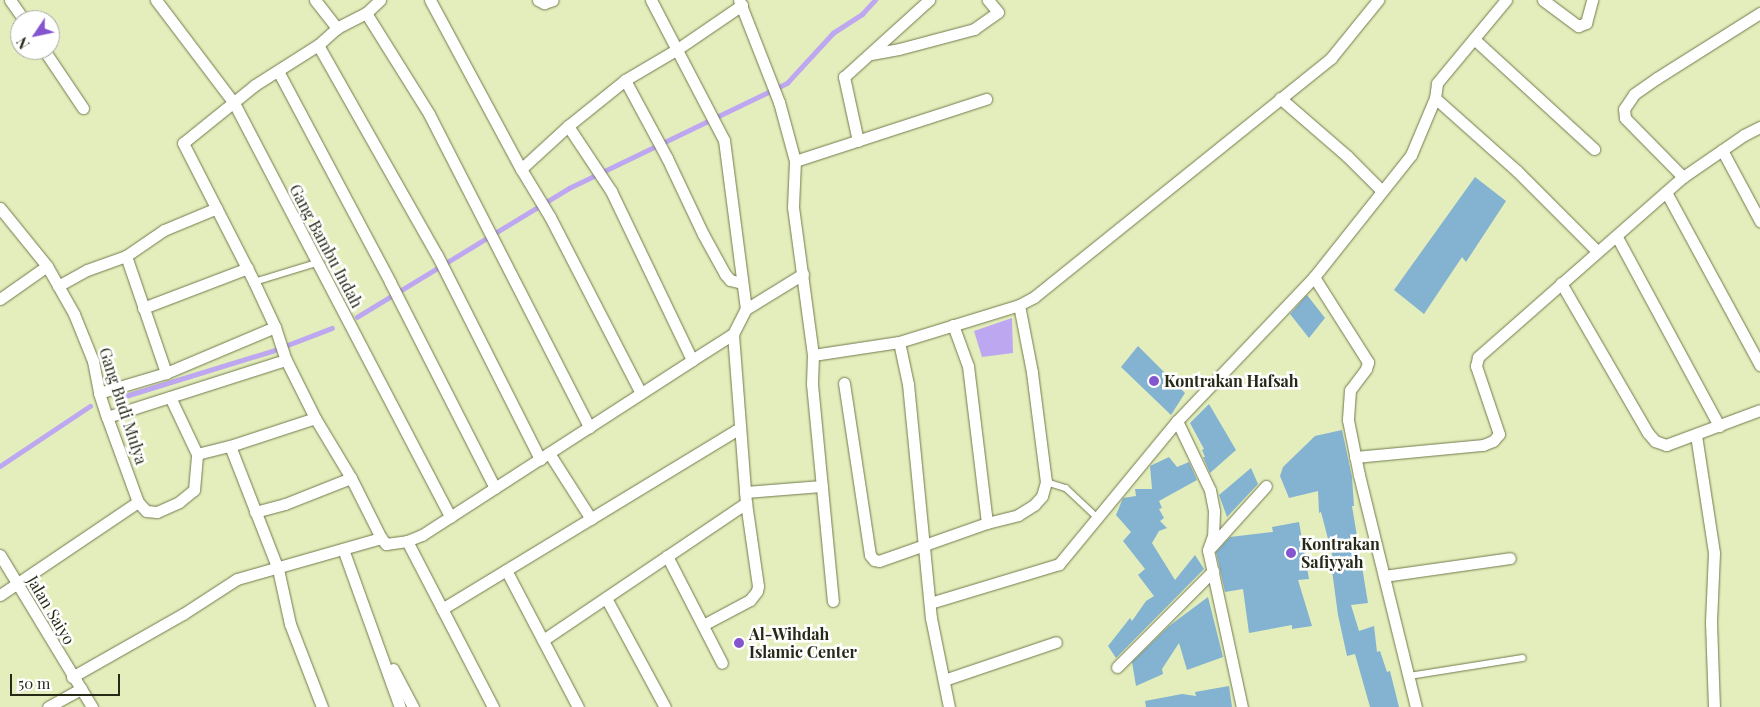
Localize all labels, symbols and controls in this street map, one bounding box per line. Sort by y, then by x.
north arrow [10,10,60,60]
text: N [12,34,34,53]
street label: Gang Bambu Indah [285,181,367,311]
street label: Gang Budi Mulya [95,345,151,467]
place label: Kontrakan Hafsah [1164,371,1299,391]
marker: Kontrakan Hafsah [1148,375,1160,387]
place label: Kontrakan Safiyyah [1301,534,1380,572]
marker: Kontrakan Safiyyah [1285,547,1297,559]
street label: Jalan Saiyo [23,572,79,648]
place label: Al-Wihdah Islamic Center [749,624,857,662]
marker: Al-Wihdah Islamic Center [733,637,745,649]
scale bar [12,664,122,696]
text: 50 m [18,673,50,693]

